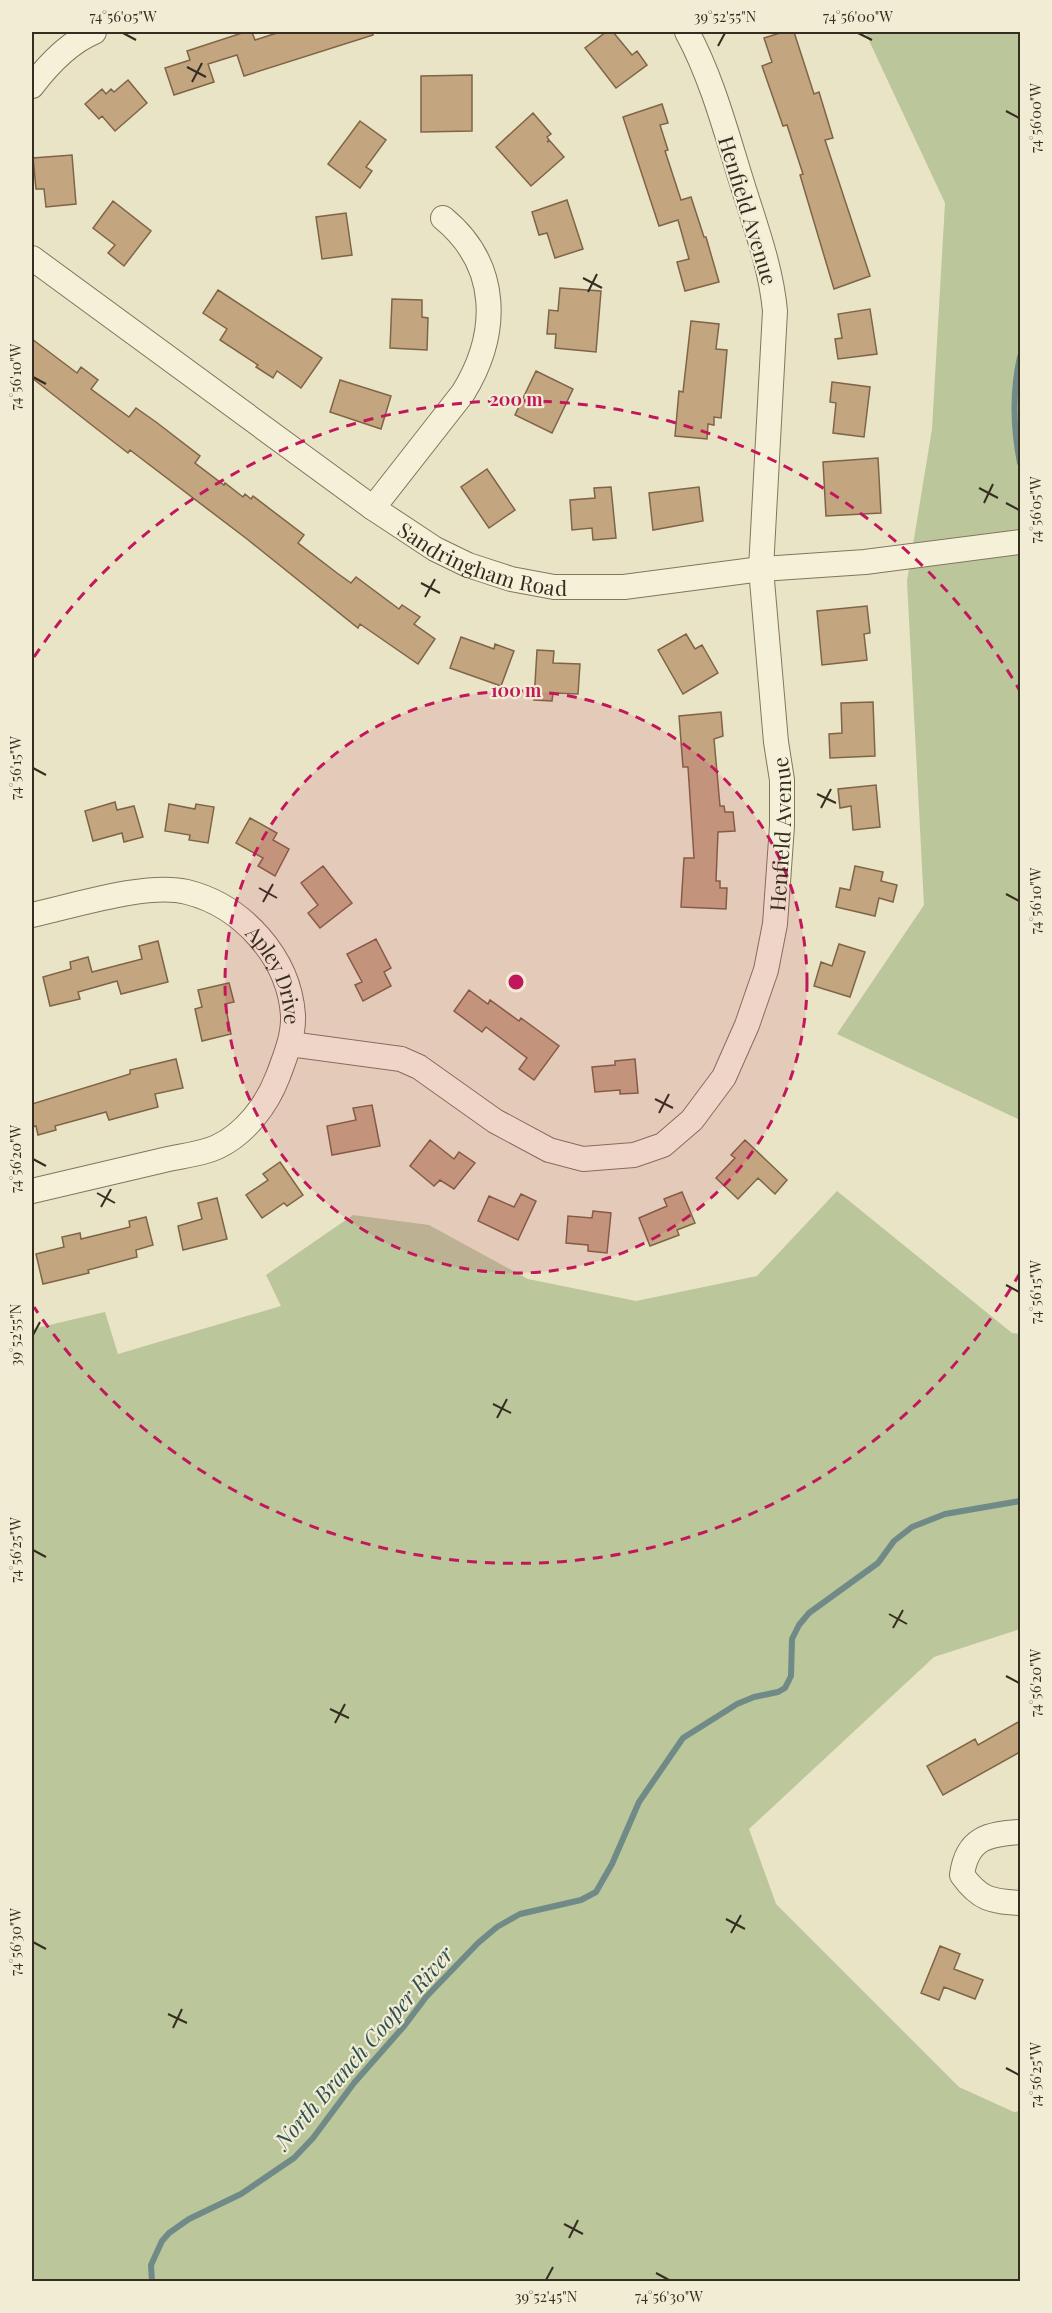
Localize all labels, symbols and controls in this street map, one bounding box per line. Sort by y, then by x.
text: 74°56'05"W [89,6,157,26]
text: 39°52'55"N [694,6,757,26]
text: 74°56'00"W [823,6,893,26]
text: 74°56'00"W [1025,83,1045,153]
street label: Henfield Avenue [713,132,785,288]
text: 74°56'10"W [5,343,25,410]
text: 200 m [489,387,543,411]
text: 74°56'05"W [1025,476,1045,544]
street label: Sandringham Road [393,515,567,601]
text: 100 m [491,678,542,702]
text: 74°56'15"W [5,736,25,800]
street label: Henfield Avenue [762,755,796,912]
text: 74°56'10"W [1025,867,1045,934]
street label: Apley Drive [240,918,307,1025]
centre of rings [506,972,526,992]
text: 74°56'20"W [5,1124,25,1193]
text: 74°56'15"W [1025,1260,1045,1324]
text: 39°52'55"N [5,1303,25,1366]
text: 74°56'25"W [5,1517,25,1583]
text: 74°56'20"W [1025,1648,1045,1717]
text: 74°56'30"W [5,1908,25,1976]
water label: North Branch Cooper River [265,1939,460,2156]
text: 74°56'25"W [1025,2042,1045,2108]
text: 39°52'45"N [515,2286,578,2306]
text: 74°56'30"W [635,2286,703,2306]

